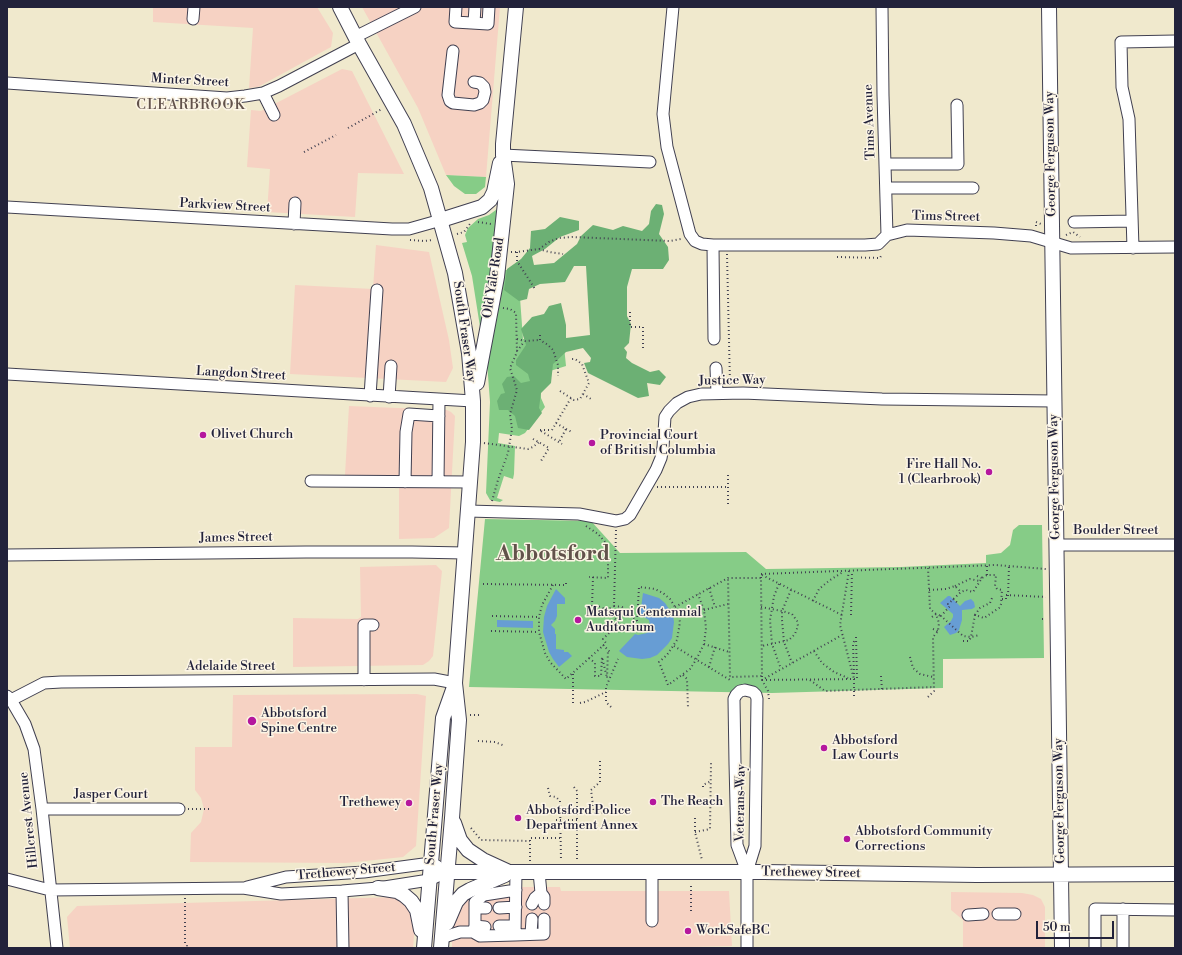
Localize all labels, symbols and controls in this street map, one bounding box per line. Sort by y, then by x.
street label: Minter Street [151,71,229,91]
street label: Tims Avenue [861,84,879,160]
street label: George Ferguson Way [1042,91,1060,217]
district label: CLEARBROOK [136,98,246,114]
street label: Parkview Street [179,196,271,216]
street label: Tims Street [912,209,980,225]
street label: Old Yale Road [480,236,508,320]
street label: South Fraser Way [449,280,479,384]
street label: Langdon Street [196,364,286,384]
street label: Justice Way [698,373,766,389]
street label: George Ferguson Way [1046,414,1064,540]
place label: Olivet Church [211,427,293,443]
place label: Provincial Court of British Columbia [600,428,716,459]
marker: Olivet Church [198,430,208,440]
marker: Provincial Court of British Columbia [587,438,597,448]
place label: Fire Hall No. 1 (Clearbrook) [899,457,981,488]
marker: Fire Hall No. 1 (Clearbrook) [984,467,994,477]
street label: Boulder Street [1073,523,1159,539]
street label: James Street [199,530,273,546]
district label: Abbotsford [496,542,610,568]
place label: Matsqui Centennial Auditorium [586,605,701,636]
marker: Matsqui Centennial Auditorium [573,615,583,625]
street label: Adelaide Street [186,659,276,675]
place label: Abbotsford Spine Centre [261,706,337,737]
marker: Abbotsford Spine Centre [246,715,258,727]
place label: Abbotsford Law Courts [832,733,899,764]
street label: George Ferguson Way [1051,738,1069,864]
marker: Abbotsford Law Courts [819,743,829,753]
street label: South Fraser Way [423,762,447,866]
street label: Veterans Way [733,764,749,842]
street label: Hillcrest Avenue [16,771,42,869]
street label: Jasper Court [74,787,148,803]
place label: The Reach [661,794,723,810]
place label: Trethewey [340,795,401,811]
marker: The Reach [648,797,658,807]
marker: Trethewey [404,798,414,808]
place label: Abbotsford Police Department Annex [526,803,638,834]
marker: Abbotsford Police Department Annex [513,813,523,823]
place label: Abbotsford Community Corrections [855,824,993,855]
marker: Abbotsford Community Corrections [842,834,852,844]
street label: Trethewey Street [296,860,396,884]
street label: Trethewey Street [761,864,861,882]
scale bar [1038,913,1116,939]
text: 50 m [1043,920,1071,935]
place label: WorkSafeBC [696,923,770,939]
marker: WorkSafeBC [683,926,693,936]

